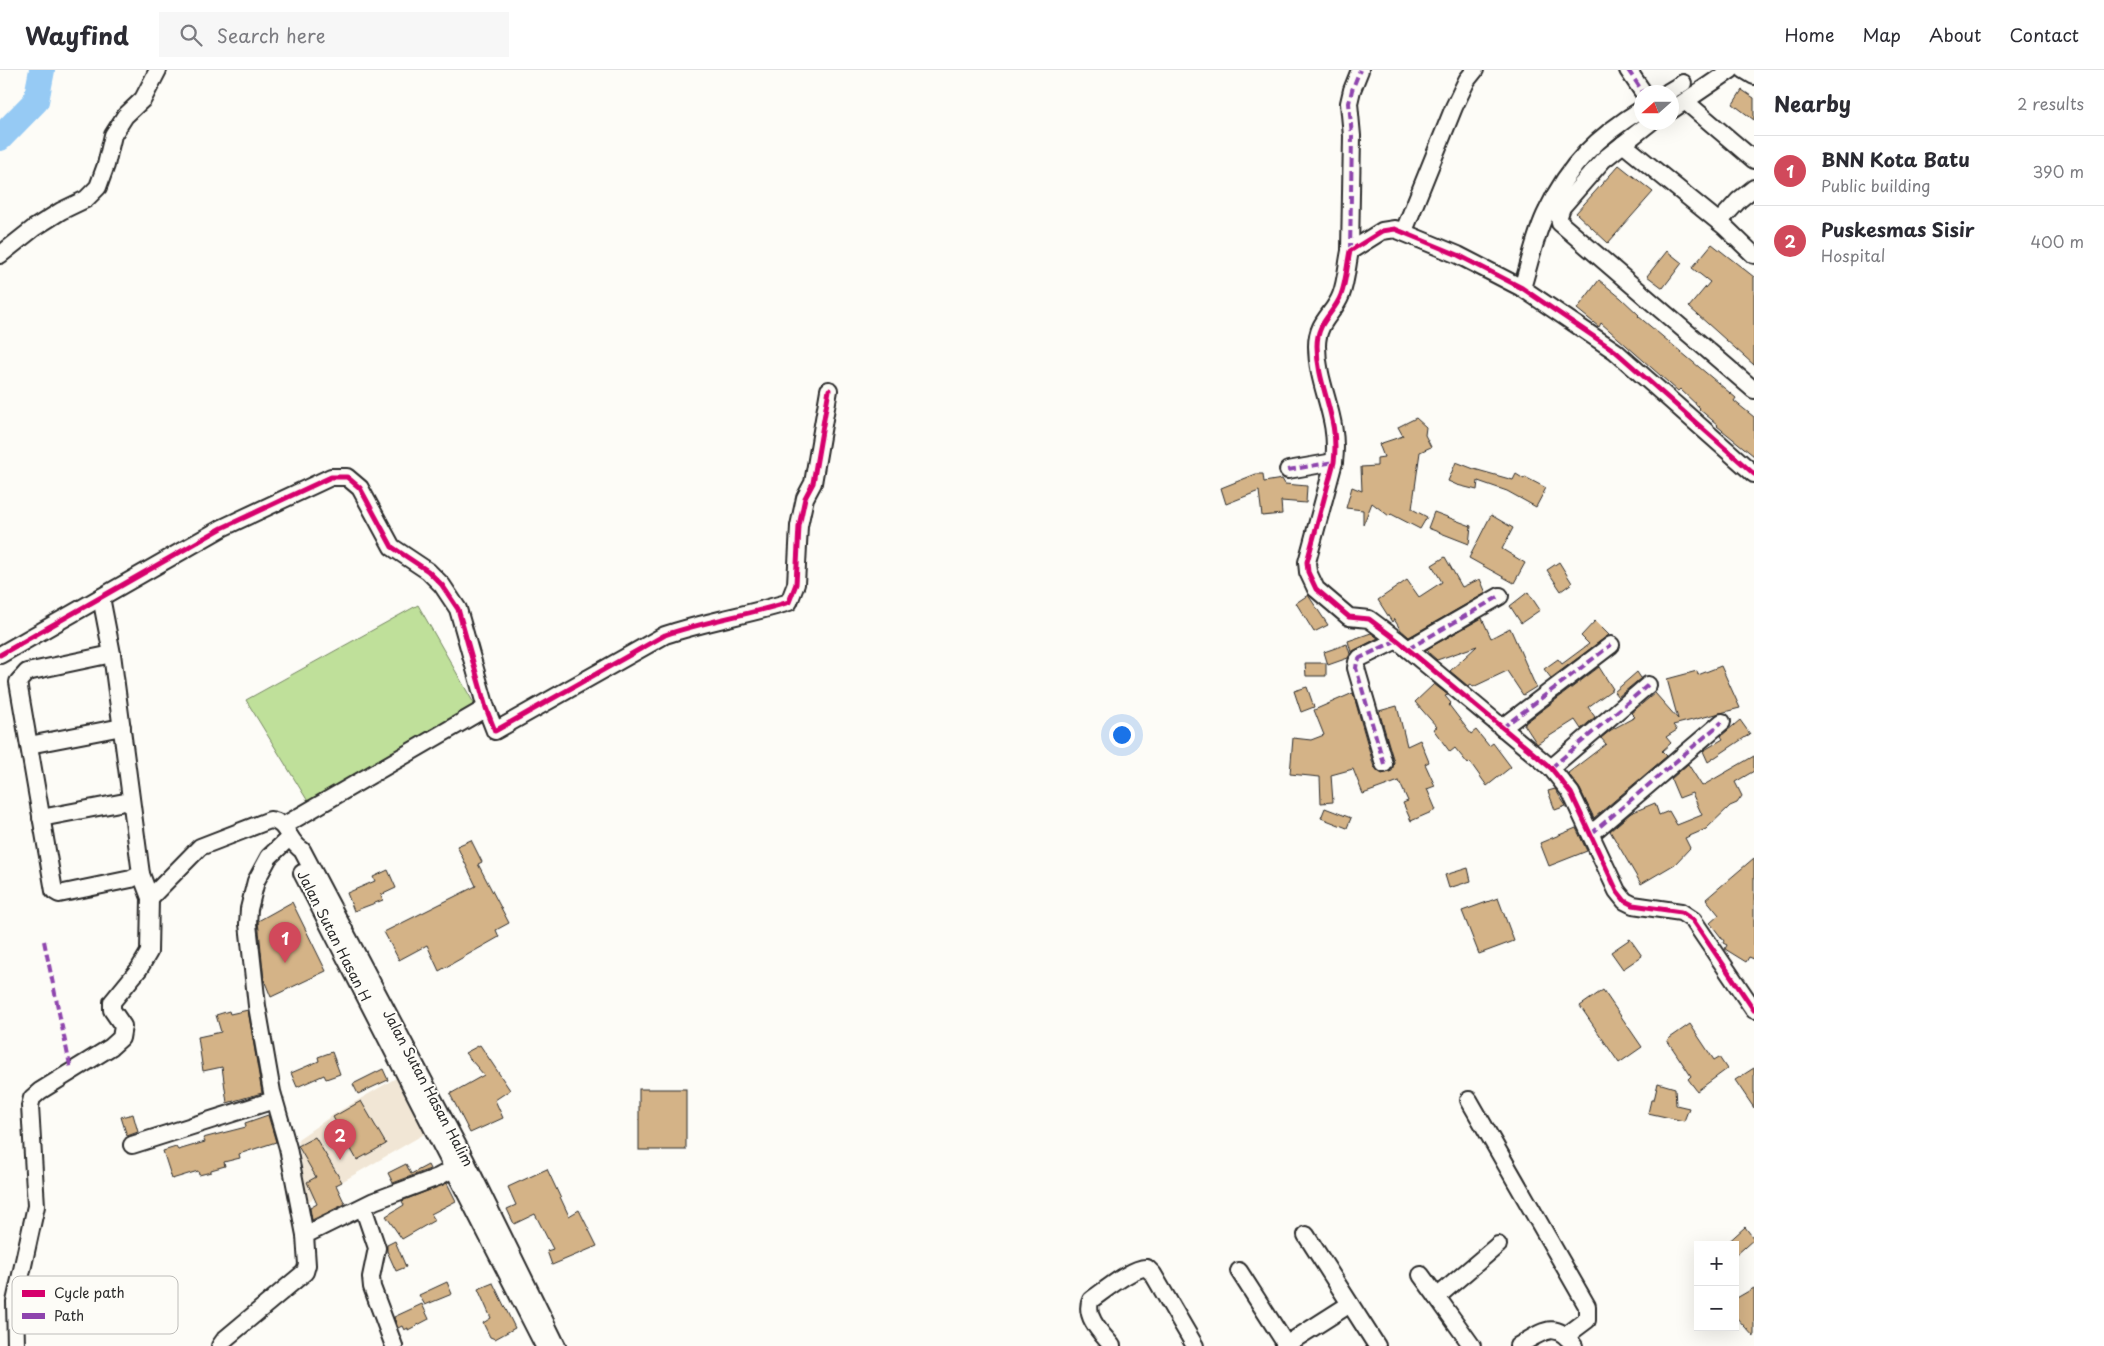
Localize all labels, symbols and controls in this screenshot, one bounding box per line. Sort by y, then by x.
search box [159,12,509,57]
text: Wayfind [25,17,129,53]
icon: search [177,21,205,49]
text: Search here [217,21,325,49]
text: Home [1784,21,1834,48]
text: Map [1862,21,1901,48]
text: About [1929,21,1981,48]
text: Contact [2009,21,2079,48]
north arrow [1634,85,1679,130]
text: Nearby [1774,87,1851,119]
text: 2 results [2017,91,2084,115]
text: BNN Kota Batu [1821,145,1970,173]
text: 1 [1786,159,1794,183]
text: 390 m [2033,159,2084,183]
text: Public building [1821,173,1931,197]
text: Puskesmas Sisir [1821,215,1975,243]
text: 2 [1784,229,1796,253]
text: 400 m [2031,229,2084,253]
text: Hospital [1821,243,1885,267]
your location [1109,722,1135,748]
street label: Jalan Sutan Hasan H [292,867,377,1005]
pin: 1 [269,922,301,963]
street label: Jalan Sutan Hasan Halim [378,1006,479,1170]
pin: 2 [324,1119,356,1160]
map controls [1694,1241,1739,1331]
button: + [1694,1241,1739,1286]
legend [12,1276,178,1334]
text: Cycle path [54,1282,125,1303]
button: − [1694,1286,1739,1331]
text: Path [54,1305,84,1326]

